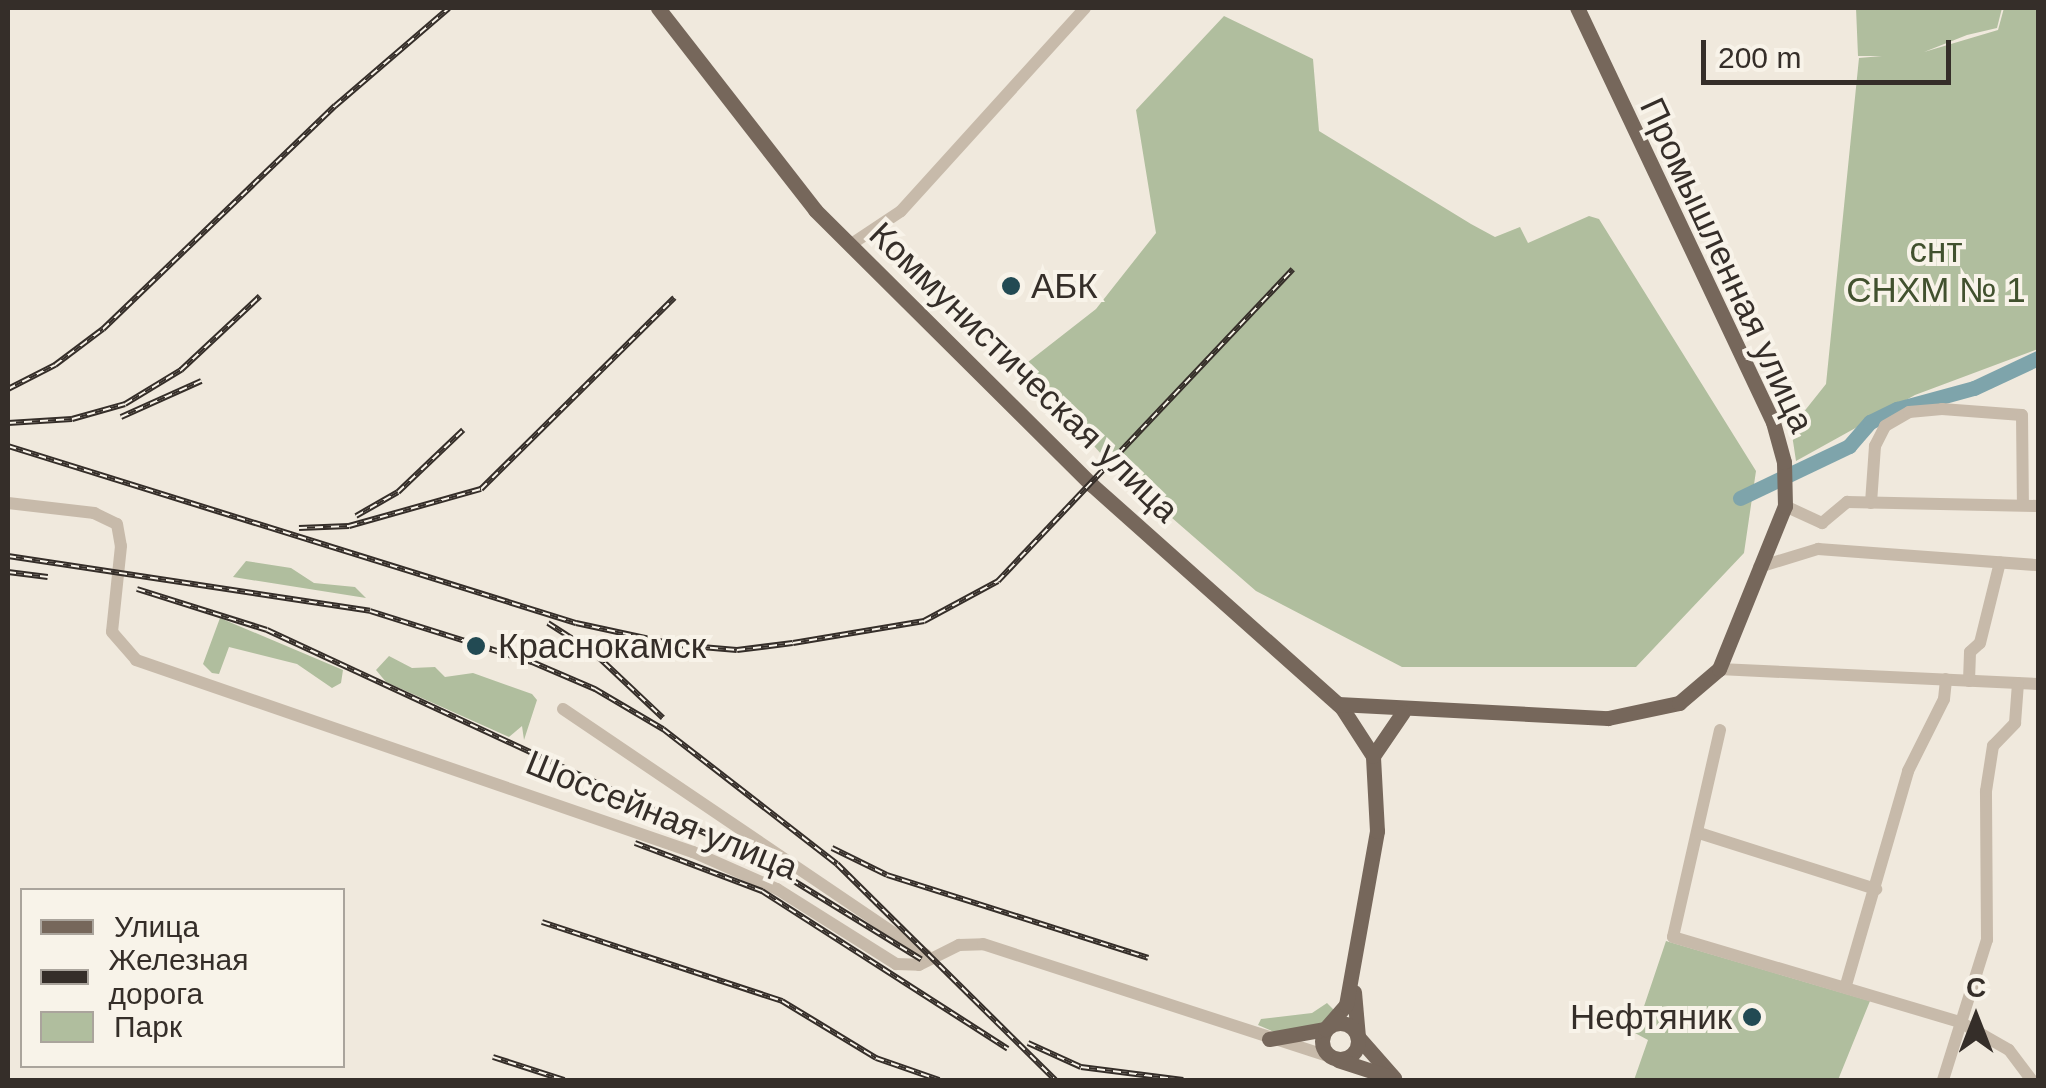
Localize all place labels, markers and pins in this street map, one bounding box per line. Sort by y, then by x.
place label: АБК [1031,265,1098,307]
marker: АБК [1000,275,1022,297]
place label: Краснокамск [498,625,706,667]
marker: Краснокамск [463,633,489,659]
place label: Нефтяник [1570,996,1732,1038]
marker: Нефтяник [1741,1006,1763,1028]

